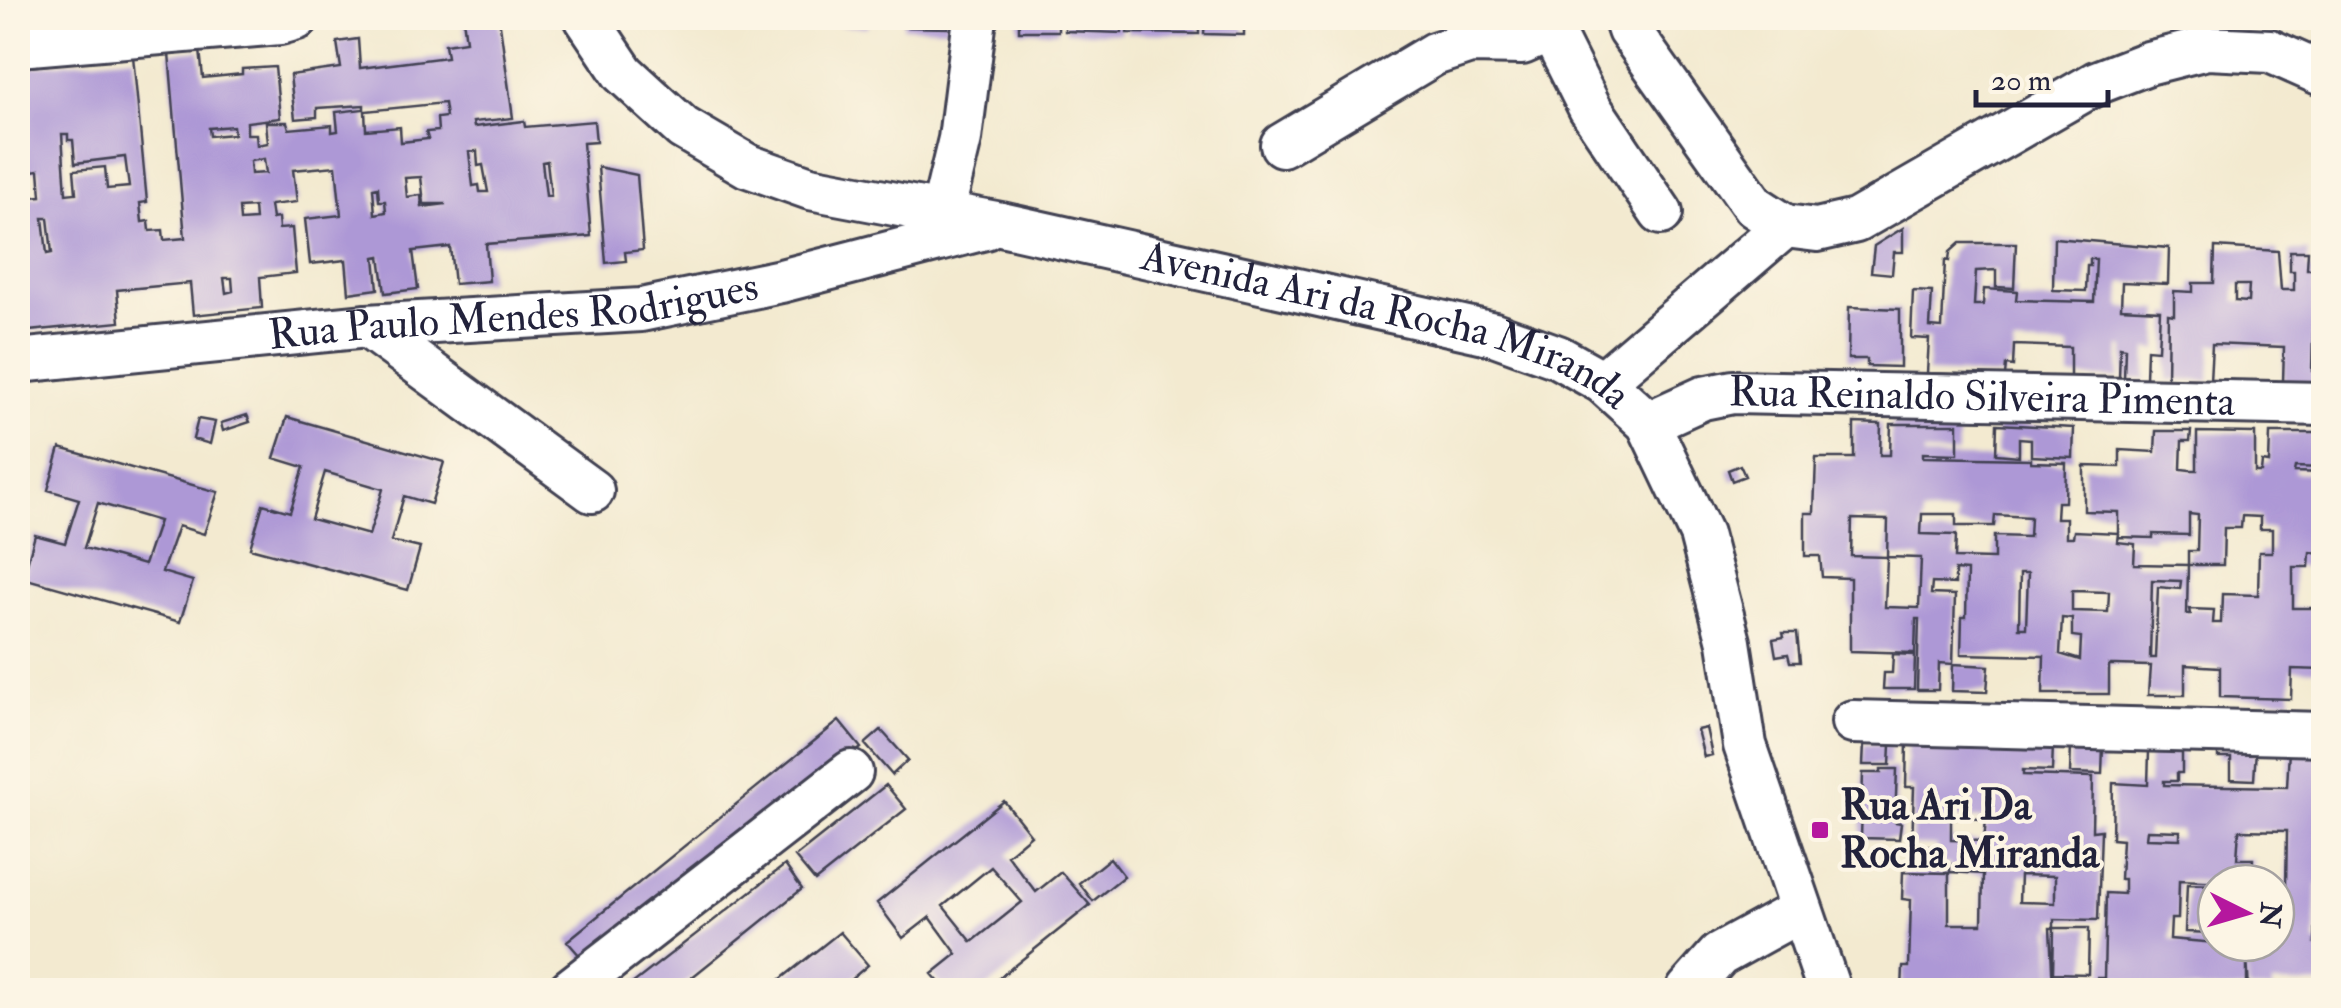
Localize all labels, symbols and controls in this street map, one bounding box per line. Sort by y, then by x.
scale bar [1976,45,2108,107]
text: 20 m [1991,62,2051,99]
street label: Avenida Ari da Rocha Miranda [1135,230,1642,421]
street label: Rua Paulo Mendes Rodrigues [266,260,763,362]
street label: Rua Reinaldo Silveira Pimenta [1728,366,2236,428]
place label: Rua Ari Da Rocha Miranda [1840,780,2101,880]
marker: Rua Ari Da Rocha Miranda [1809,819,1831,841]
north arrow [2196,863,2296,963]
text: N [2251,900,2288,930]

